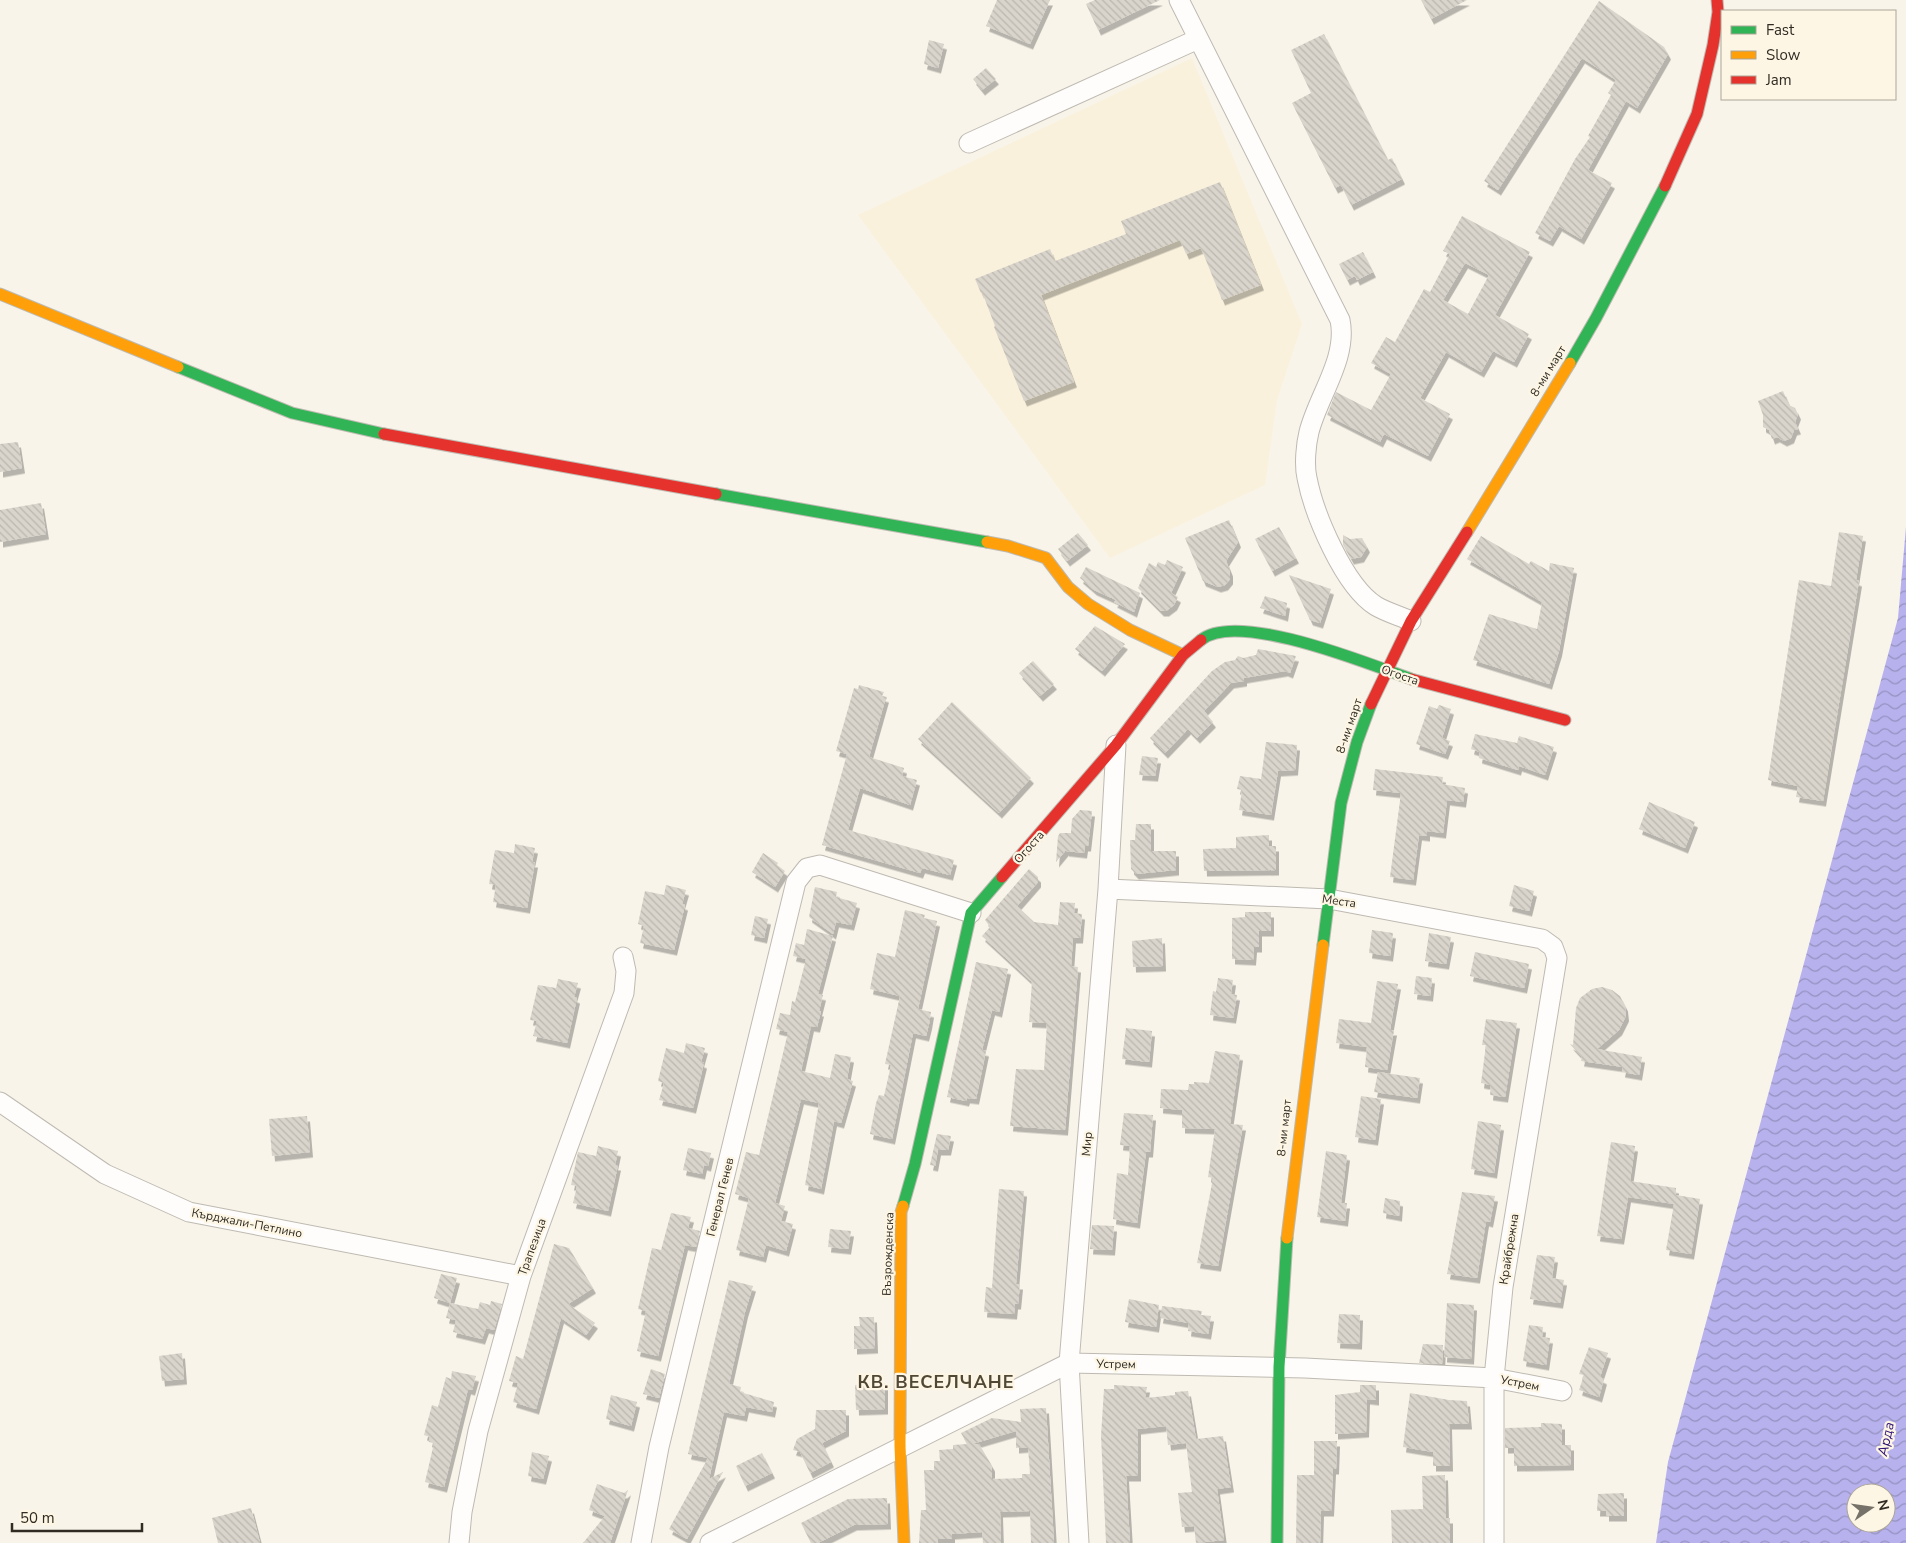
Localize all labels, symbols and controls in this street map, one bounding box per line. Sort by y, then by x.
legend [1721,10,1896,100]
text: Fast [1766,20,1795,40]
text: Slow [1766,45,1801,65]
text: Jam [1765,70,1792,90]
street label: 8-ми март [1526,342,1570,400]
street label: Огоста [1379,661,1421,689]
street label: 8-ми март [1332,696,1366,756]
street label: Огоста [1010,827,1048,867]
street label: Места [1321,891,1357,911]
street label: 8-ми март [1273,1098,1295,1157]
street label: Мир [1078,1131,1096,1157]
street label: Генерал Генев [703,1156,738,1238]
street label: Кърджали-Петлино [190,1204,304,1242]
street label: Възрожденска [879,1212,897,1296]
street label: Крайбрежна [1495,1212,1523,1286]
street label: Трапезица [514,1216,550,1278]
street label: Устрем [1095,1356,1136,1372]
district label: КВ. ВЕСЕЛЧАНЕ [858,1370,1014,1394]
street label: Устрем [1498,1371,1541,1395]
water label: Арда [1873,1420,1899,1459]
north arrow [1846,1483,1896,1533]
text: N [1873,1498,1894,1512]
scale bar [12,1500,142,1532]
text: 50 m [20,1508,55,1528]

